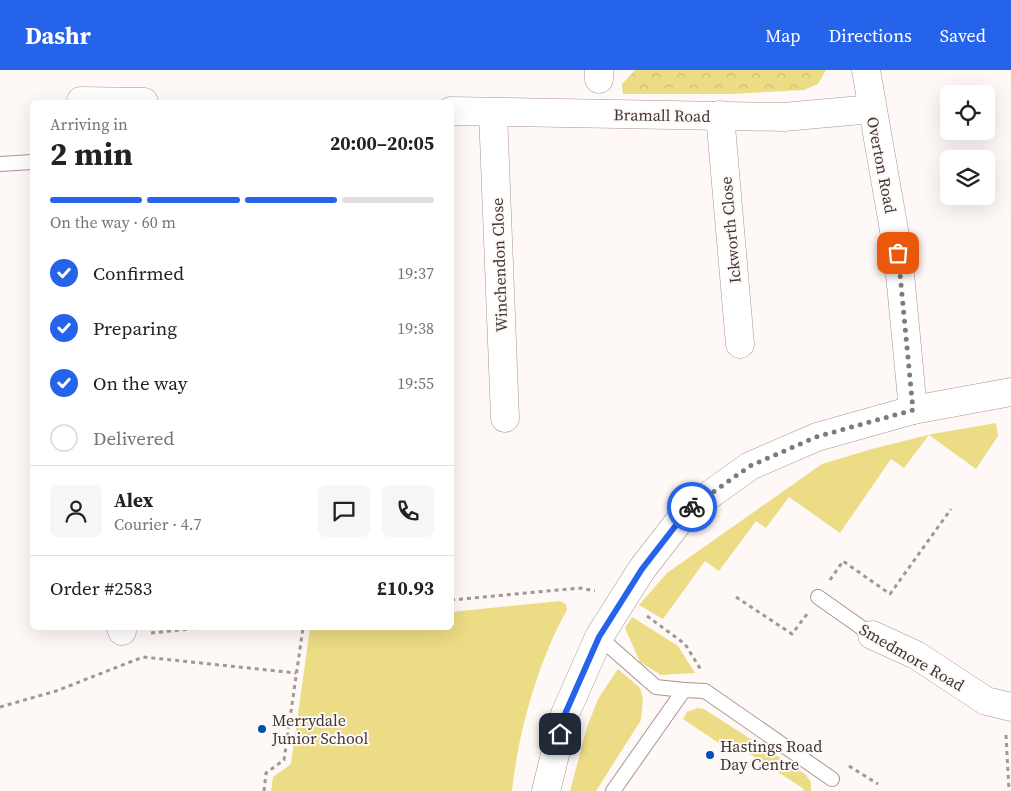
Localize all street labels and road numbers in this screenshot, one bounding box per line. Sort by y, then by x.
street label: Bramall Road [613,103,711,127]
street label: Overton Road [862,115,902,215]
street label: Ickworth Close [714,176,746,284]
street label: Winchendon Close [486,197,512,333]
street label: Smedmore Road [855,618,969,696]

